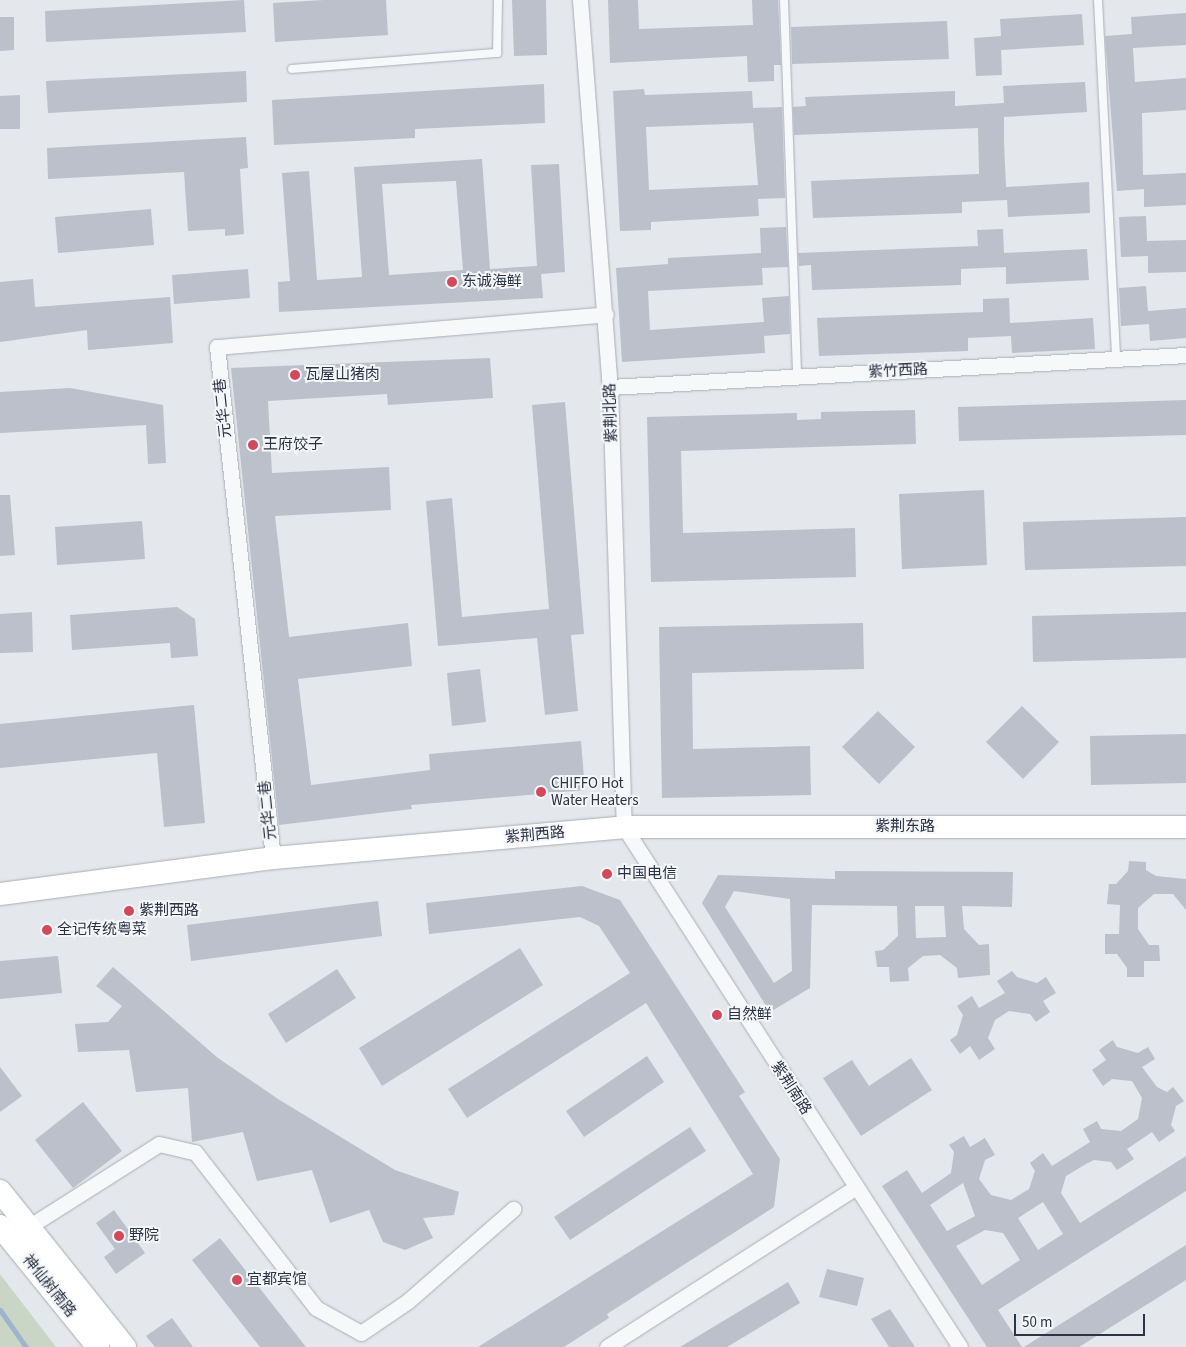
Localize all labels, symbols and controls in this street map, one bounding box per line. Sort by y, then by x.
place label: 东诚海鲜 [462,273,522,291]
marker: 东诚海鲜 [446,276,458,288]
street label: 紫竹西路 [868,360,928,382]
place label: 瓦屋山猪肉 [305,366,380,384]
marker: 瓦屋山猪肉 [289,369,301,381]
street label: 元华二巷 [211,377,235,439]
street label: 紫荆北路 [601,383,621,443]
place label: 王府饺子 [263,436,323,454]
marker: 王府饺子 [247,439,259,451]
place label: CHIFFO Hot Water Heaters [551,774,639,809]
street label: 元华二巷 [256,779,280,841]
marker: CHIFFO Hot Water Heaters [535,786,547,798]
street label: 紫荆东路 [875,818,935,836]
street label: 紫荆西路 [504,823,566,847]
place label: 中国电信 [617,865,677,883]
marker: 中国电信 [601,868,613,880]
place label: 紫荆西路 [139,902,199,920]
marker: 紫荆西路 [123,905,135,917]
place label: 全记传统粤菜 [57,921,147,939]
marker: 全记传统粤菜 [41,924,53,936]
place label: 自然鲜 [727,1006,772,1024]
marker: 自然鲜 [711,1009,723,1021]
street label: 紫荆南路 [767,1058,815,1118]
place label: 野院 [129,1227,159,1245]
marker: 野院 [113,1230,125,1242]
street label: 神仙树南路 [18,1251,80,1321]
place label: 宜都宾馆 [247,1271,307,1289]
marker: 宜都宾馆 [231,1274,243,1286]
scale bar [1016,1304,1147,1336]
text: 50 m [1022,1312,1052,1333]

